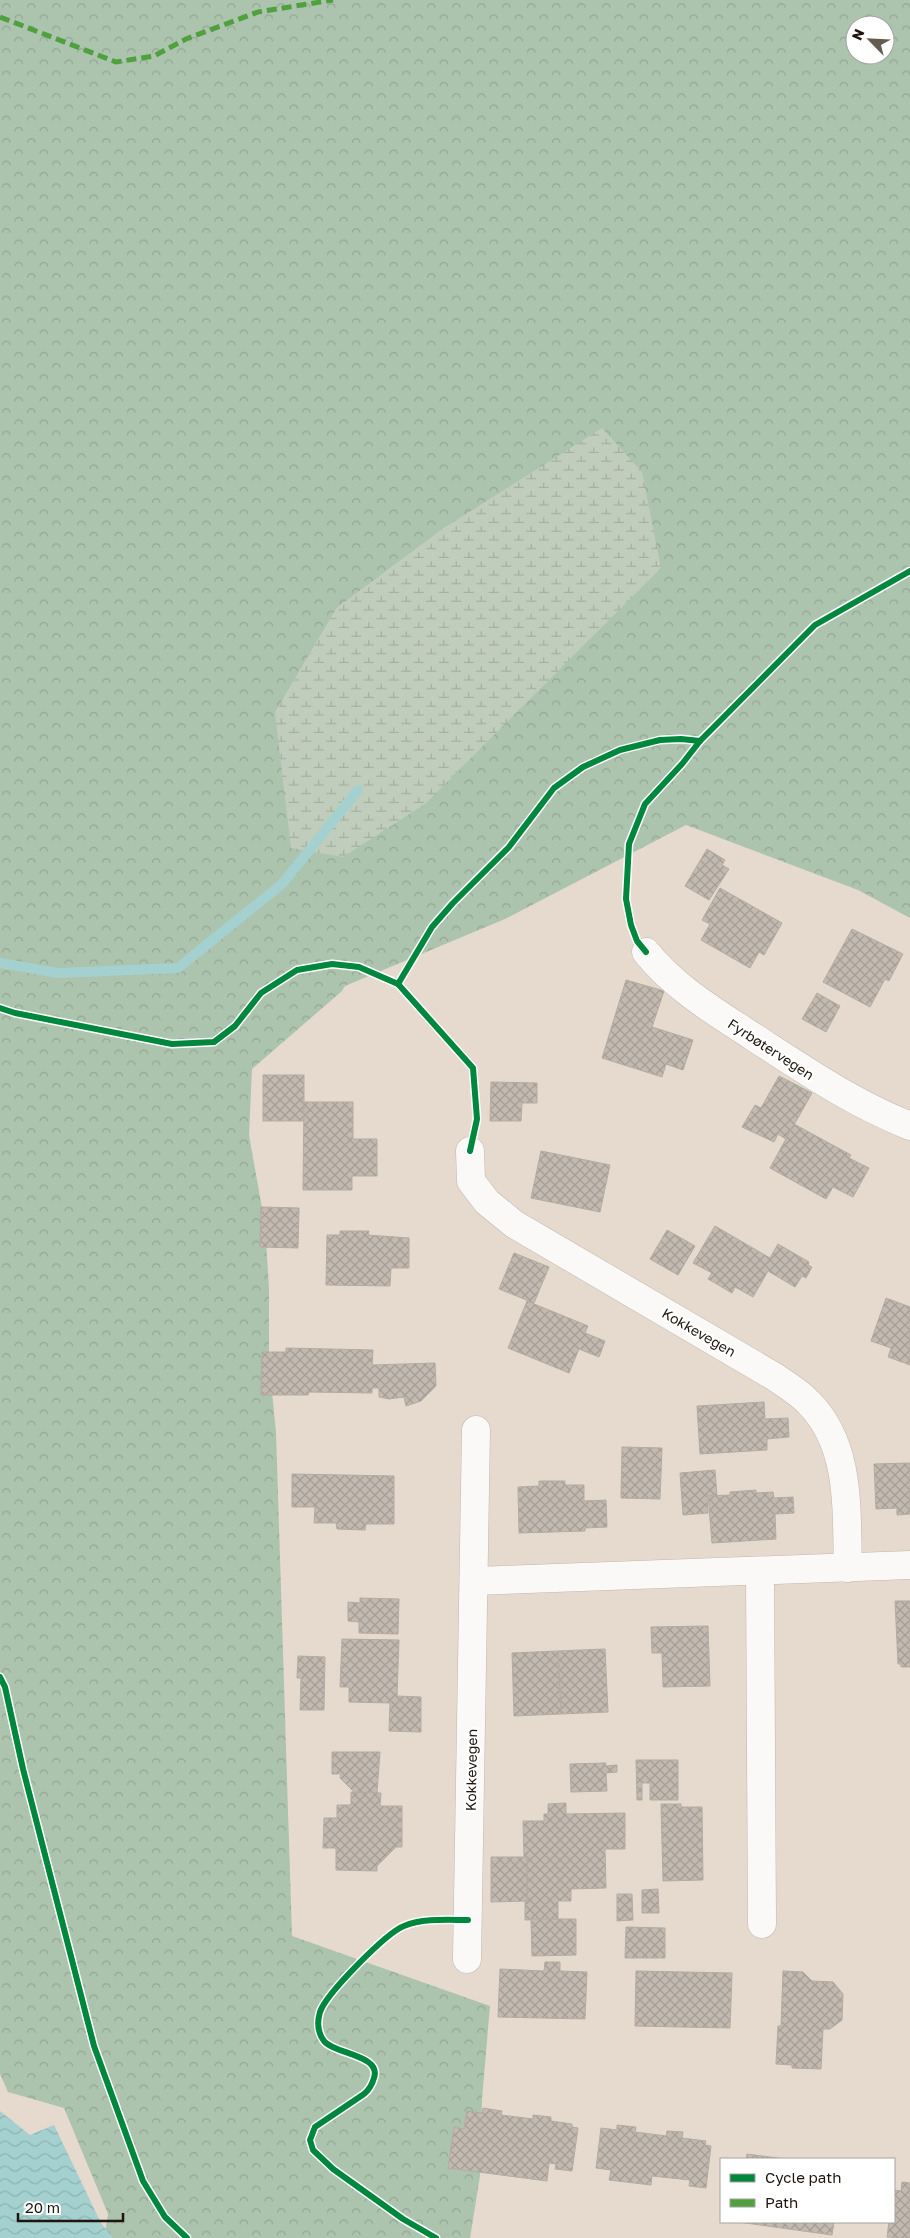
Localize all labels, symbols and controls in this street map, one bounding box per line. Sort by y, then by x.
north arrow [845,15,895,65]
text: N [848,26,868,43]
street label: Fyrbøtervegen [725,1015,817,1083]
street label: Kokkevegen [659,1304,739,1360]
street label: Kokkevegen [462,1729,480,1811]
legend [720,2158,895,2223]
text: Cycle path [765,2168,841,2186]
scale bar [18,2190,122,2222]
text: Path [765,2193,798,2211]
text: 20 m [25,2198,60,2216]

